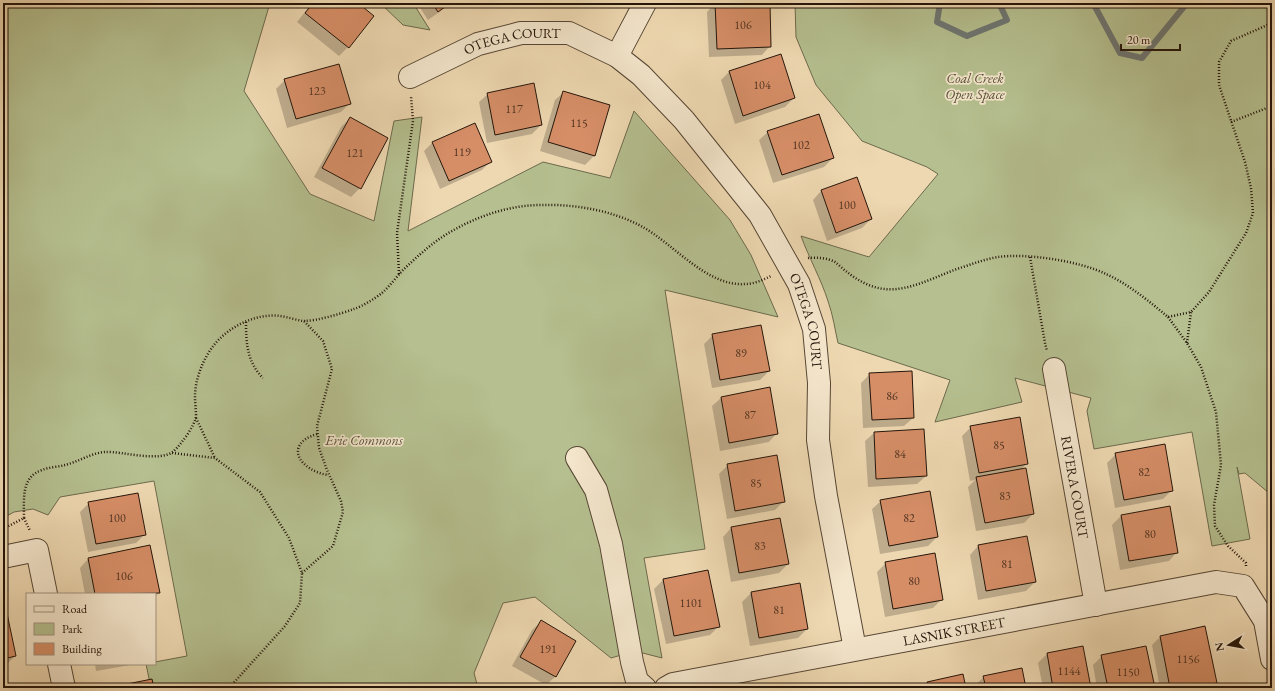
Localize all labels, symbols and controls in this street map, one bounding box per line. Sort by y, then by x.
house number: 106 [734,17,752,33]
street label: OTEGA COURT [460,24,561,59]
scale bar [1121,26,1180,52]
text: 20 m [1127,32,1151,48]
park label: Coal Creek Open Space [945,69,1005,103]
house number: 104 [753,77,771,93]
house number: 123 [308,83,326,99]
house number: 117 [505,101,523,117]
house number: 115 [570,115,588,131]
house number: 102 [792,137,810,153]
house number: 119 [453,144,471,160]
house number: 121 [346,145,364,161]
house number: 100 [838,197,856,213]
street label: OTEGA COURT [785,269,827,371]
house number: 89 [735,345,747,361]
house number: 86 [886,388,898,404]
house number: 87 [744,407,756,423]
park label: Erie Commons [324,431,403,449]
street label: RIVERA COURT [1057,434,1093,541]
house number: 85 [993,437,1005,453]
house number: 84 [894,446,906,462]
house number: 82 [1138,464,1150,480]
house number: 85 [750,475,762,491]
house number: 83 [999,488,1011,504]
house number: 100 [108,510,126,526]
house number: 82 [903,510,915,526]
house number: 80 [1144,526,1156,542]
house number: 83 [754,538,766,554]
house number: 81 [1001,556,1013,572]
house number: 106 [115,568,133,584]
house number: 80 [908,573,920,589]
legend [26,593,156,665]
house number: 1101 [679,595,703,611]
text: Road [62,601,88,617]
house number: 81 [773,602,785,618]
street label: LASNIK STREET [901,613,1007,650]
text: Park [62,621,83,637]
north arrow [1209,625,1249,665]
text: Building [62,641,103,657]
house number: 191 [539,641,557,657]
text: N [1211,641,1227,653]
house number: 1156 [1176,651,1200,667]
house number: 1144 [1057,663,1081,679]
house number: 1150 [1116,664,1140,680]

